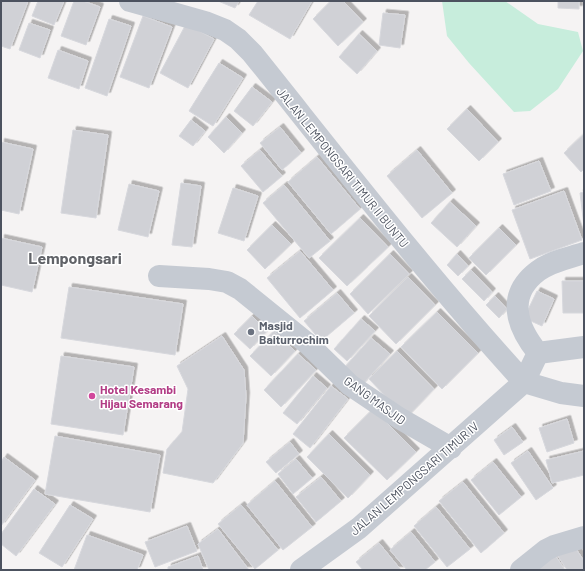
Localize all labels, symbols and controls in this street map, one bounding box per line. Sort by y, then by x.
street label: JALAN LEMPONGSARI TIMUR II BUNTU [274,84,412,250]
district label: Lempongsari [28,248,122,267]
place label: Masjid Baiturrochim [259,318,329,346]
marker: Masjid Baiturrochim [246,327,256,337]
street label: GANG MASJID [342,373,408,427]
place label: Hotel Kesambi Hijau Semarang [100,382,183,410]
marker: Hotel Kesambi Hijau Semarang [87,391,97,401]
street label: JALAN LEMPONGSARI TIMUR IV [347,418,481,538]

